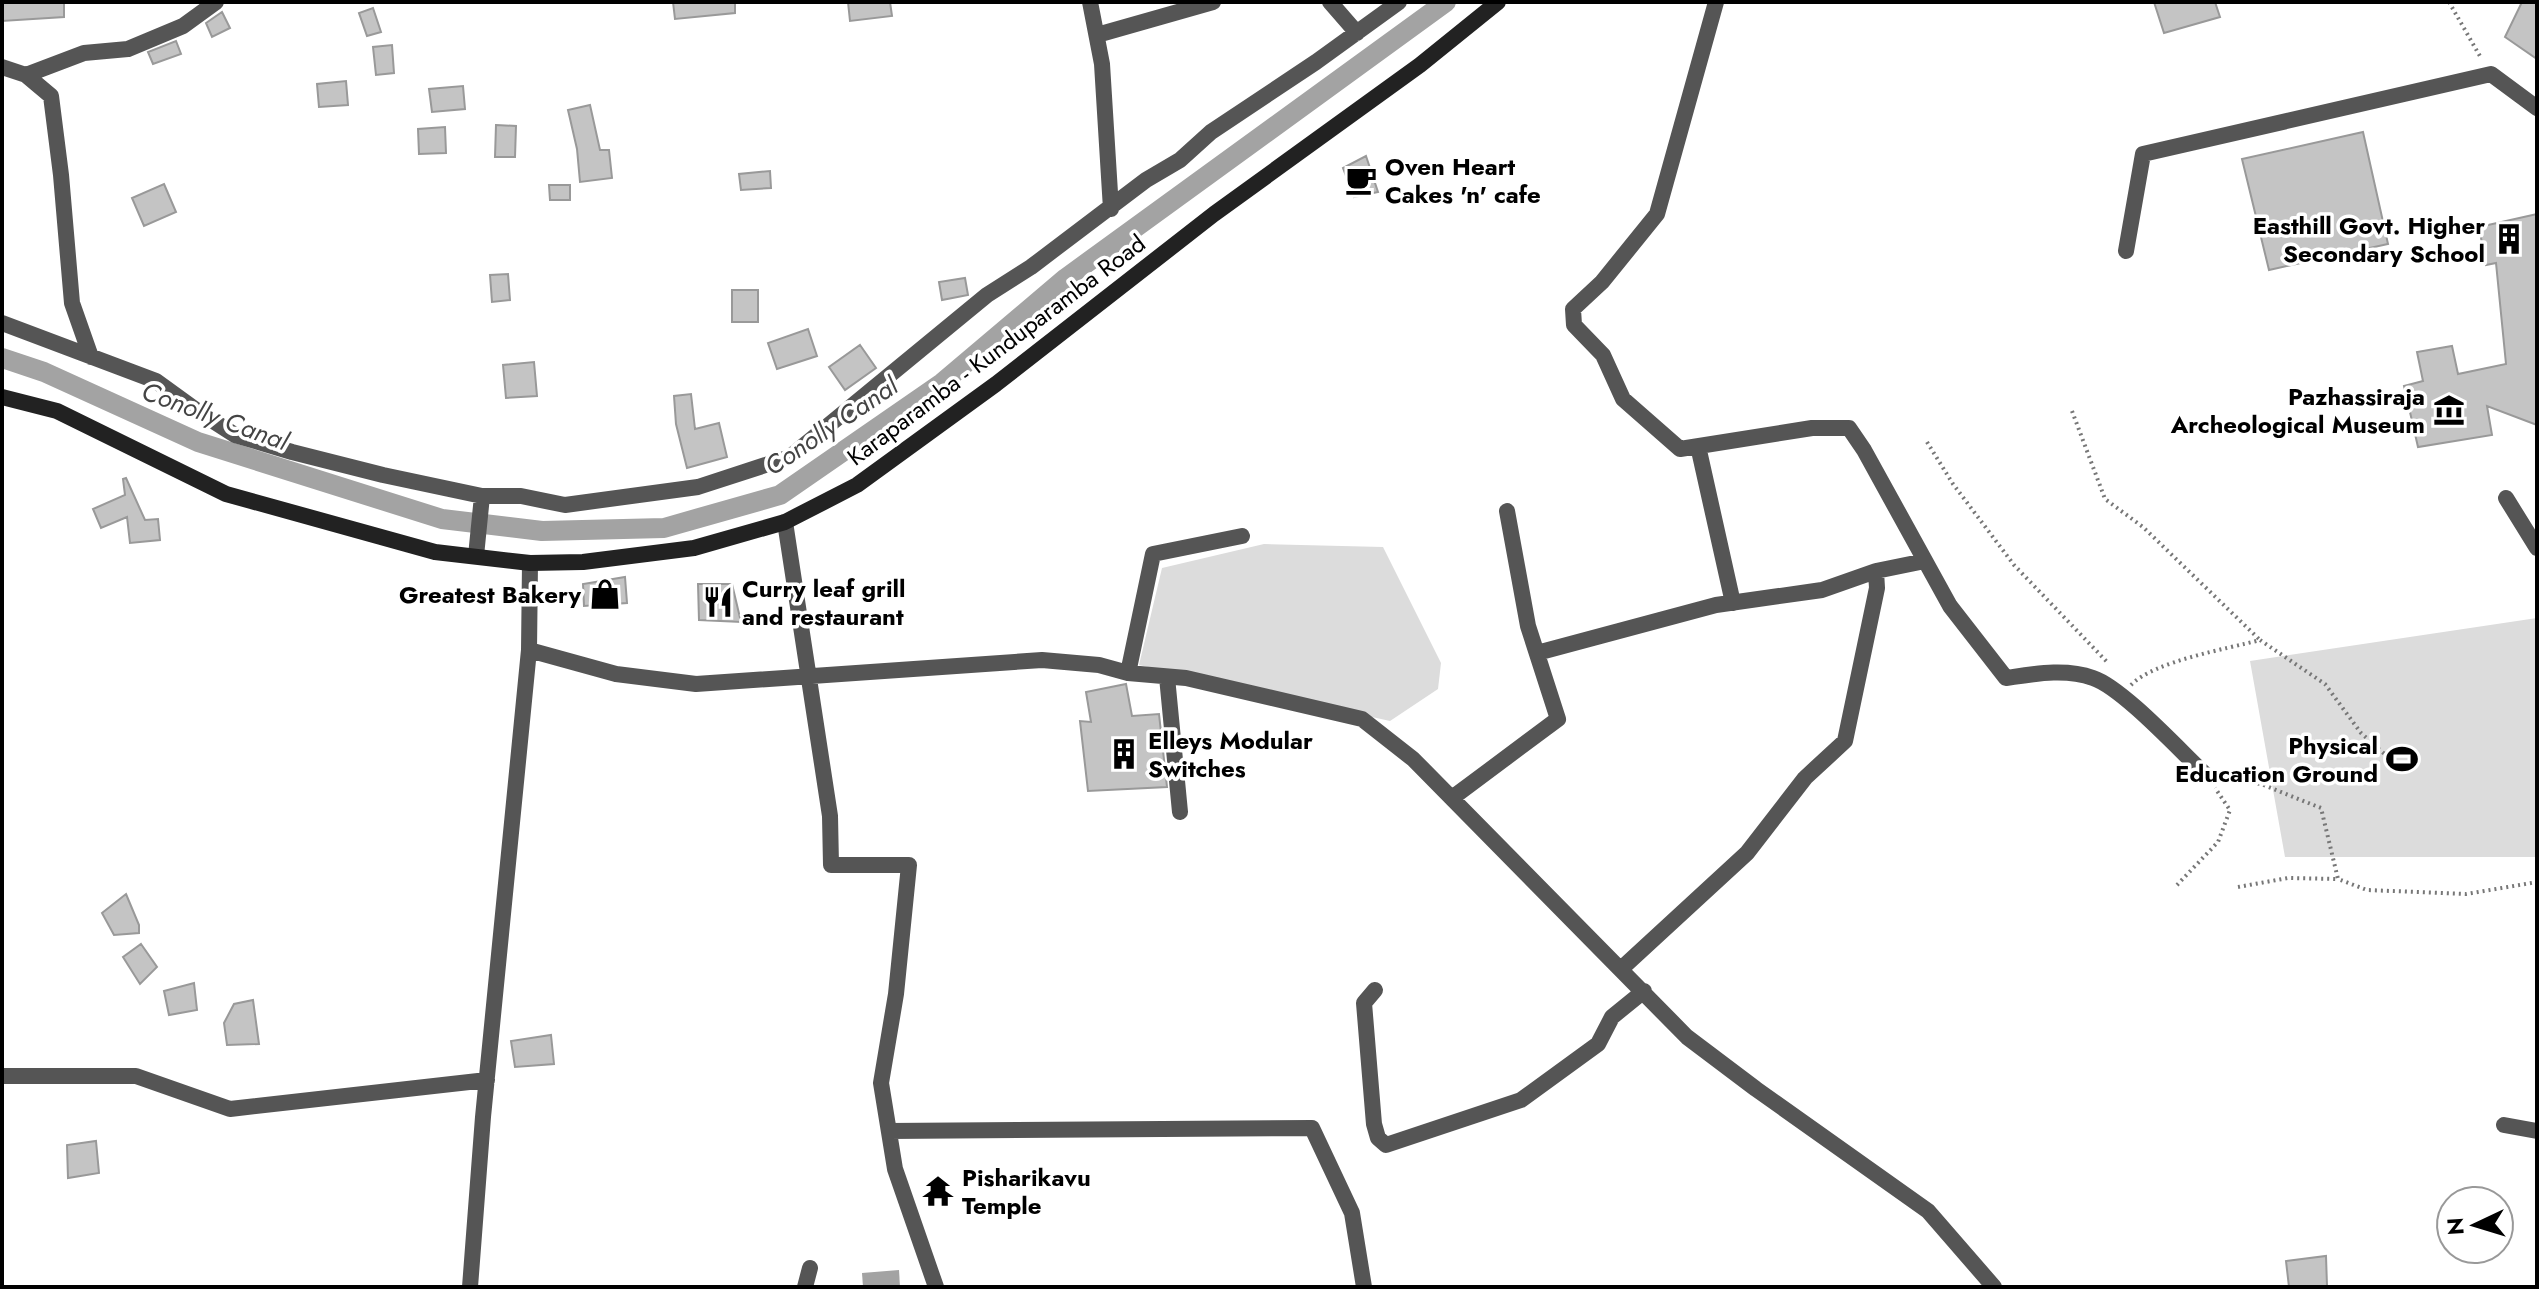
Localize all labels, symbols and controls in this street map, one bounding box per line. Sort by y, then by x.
place label: Oven Heart Cakes 'n' cafe [1385,149,1541,212]
cafe icon: Oven Heart Cakes 'n' cafe [1344,163,1378,197]
place label: Easthill Govt. Higher Secondary School [2253,208,2485,271]
building icon: Easthill Govt. Higher Secondary School [2492,222,2526,256]
street label: Karaparamba - Kunduparamba Road [840,226,1152,474]
water label: Conolly Canal [757,367,906,485]
water label: Conolly Canal [136,372,295,461]
place label: Pazhassiraja Archeological Museum [2170,379,2425,442]
museum icon: Pazhassiraja Archeological Museum [2432,393,2466,427]
place label: Curry leaf grill and restaurant [742,571,906,634]
place label: Greatest Bakery [399,577,581,612]
shop icon: Greatest Bakery [588,577,622,611]
restaurant icon: Curry leaf grill and restaurant [701,585,735,619]
place label: Elleys Modular Switches [1148,723,1313,786]
place label: Physical Education Ground [2175,728,2378,791]
building icon: Elleys Modular Switches [1107,737,1141,771]
sports icon: Physical Education Ground [2385,742,2419,776]
place label: Pisharikavu Temple [962,1160,1091,1223]
temple icon: Pisharikavu Temple [921,1174,955,1208]
north arrow [2435,1185,2515,1265]
text: N [2438,1217,2472,1236]

